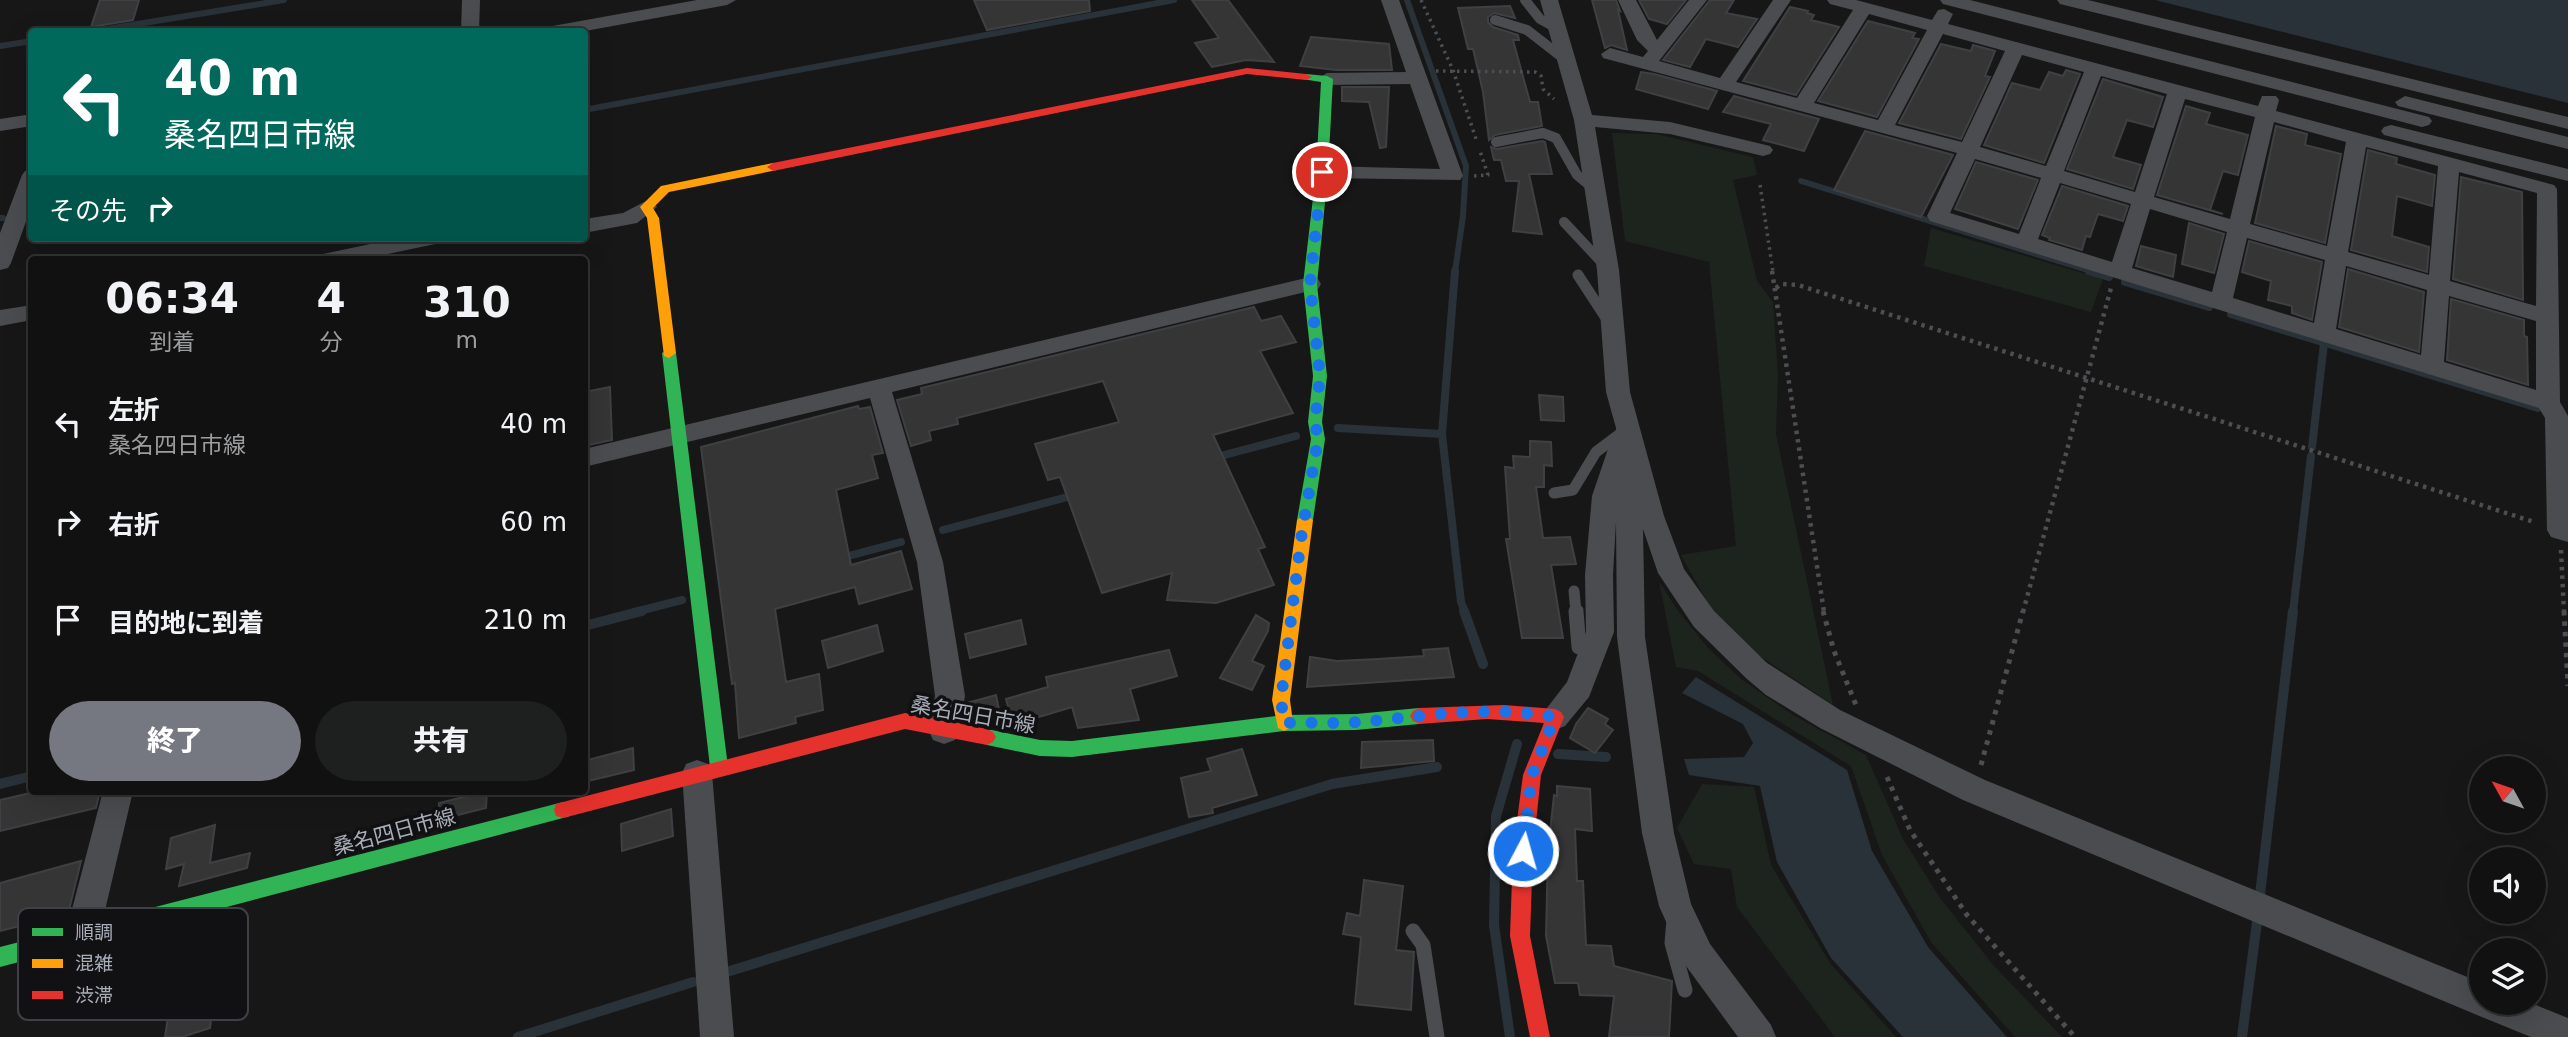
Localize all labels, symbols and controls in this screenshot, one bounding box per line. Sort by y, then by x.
text: 40 m [164,50,300,107]
icon: left [49,56,140,147]
text: 桑名四日市線 [164,116,356,154]
pin [1292,142,1352,202]
icon: arrive [1303,153,1341,191]
icon: right [141,189,179,227]
text: その先 [49,196,127,226]
text: 06:34 [105,274,239,323]
text: 4 [316,274,346,323]
text: 310 [423,278,511,327]
text: m [456,327,478,353]
text: 到着 [149,329,195,355]
text: 分 [320,329,343,355]
text: 左折 [108,395,160,425]
icon: left [49,405,87,443]
text: 40 m [500,409,567,439]
text: 桑名四日市線 [108,432,246,458]
icon: right [49,503,87,541]
text: 60 m [500,507,567,537]
text: 右折 [108,510,160,540]
icon: arrive [49,601,87,639]
text: 210 m [484,605,567,635]
text: 目的地に到着 [108,608,264,638]
street label: 桑名四日市線 [909,692,1037,738]
button: 終了 [49,701,301,781]
button: 共有 [315,701,567,781]
north arrow [2469,756,2546,833]
map controls [2469,756,2546,1015]
street label: 桑名四日市線 [330,804,458,860]
position arrow [1486,814,1560,888]
button: sound [2469,847,2546,924]
legend [18,908,248,1020]
text: 順調 [75,921,113,943]
button: layers [2469,938,2546,1015]
text: 混雑 [75,952,113,974]
text: 渋滞 [75,984,113,1006]

